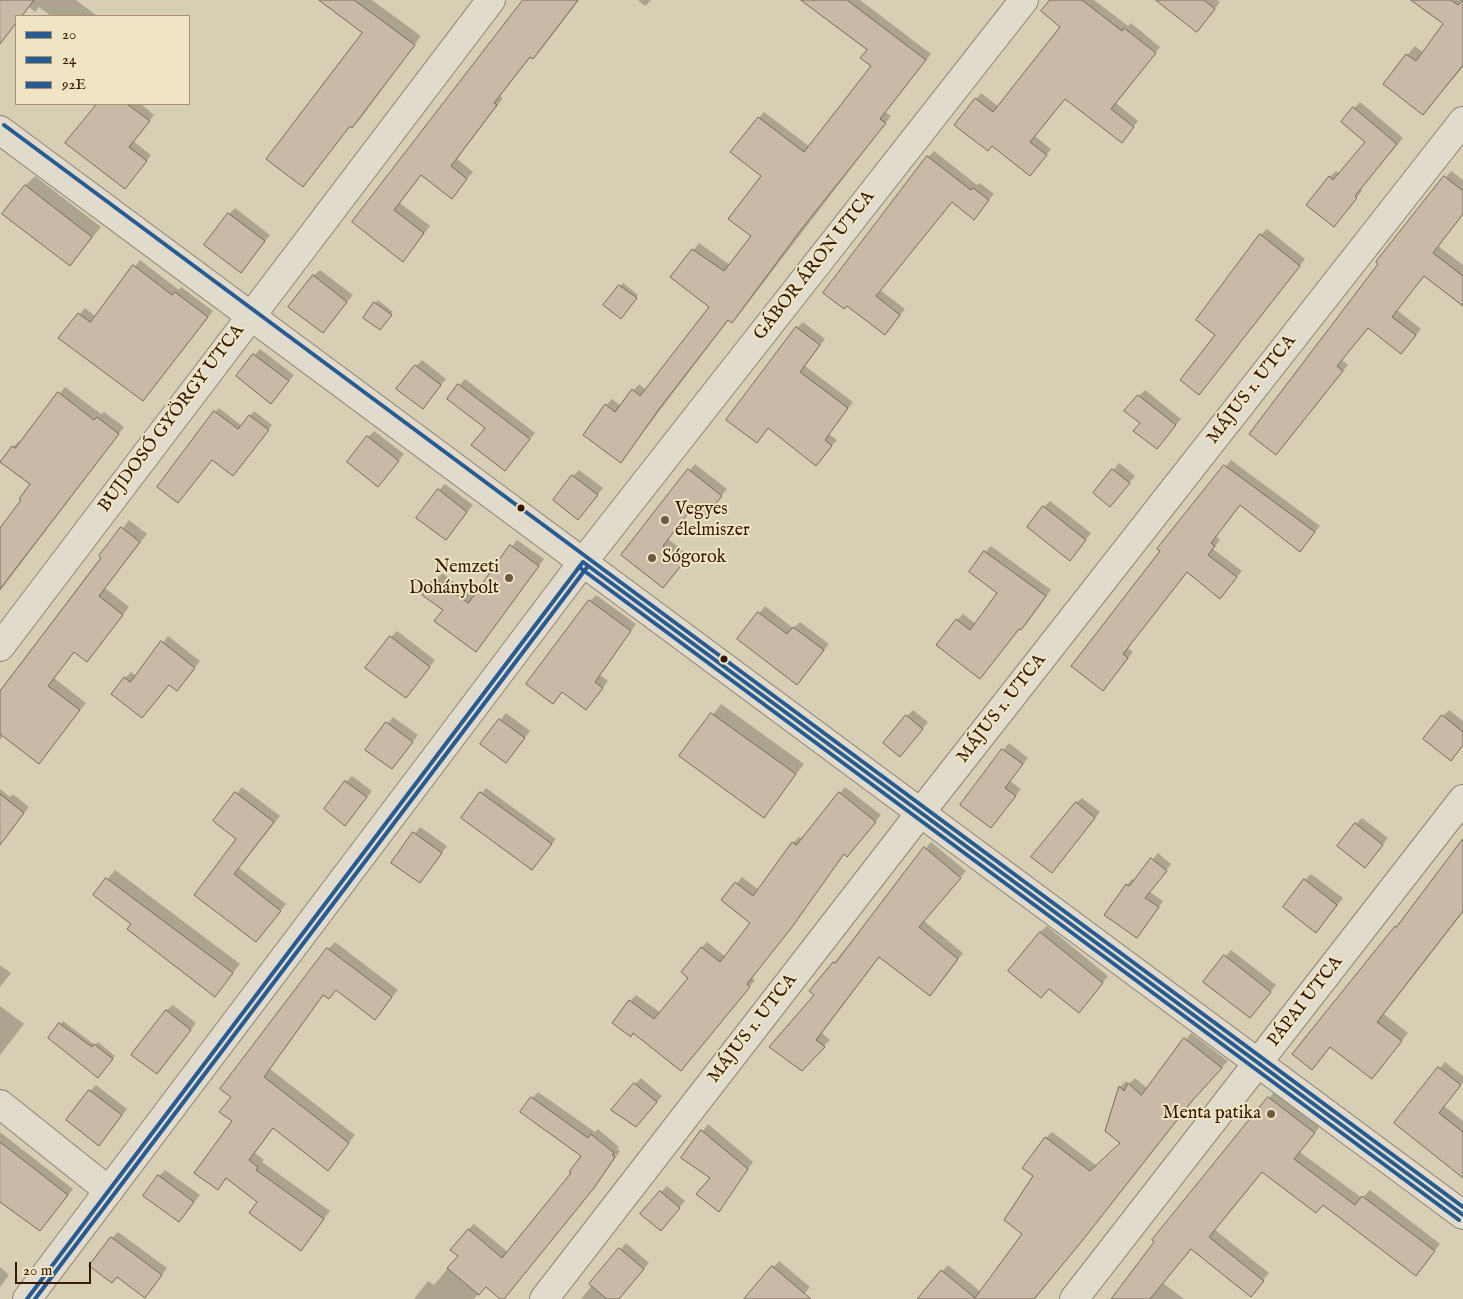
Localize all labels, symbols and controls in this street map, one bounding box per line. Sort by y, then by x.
legend [15,15,190,105]
text: 20 [62,25,76,44]
text: 24 [62,50,76,69]
text: 92E [62,75,86,94]
street label: GÁBOR ÁRON UTCA [750,187,880,345]
street label: BUJDOSÓ GYÖRGY UTCA [94,321,250,517]
street label: MÁJUS 1. UTCA [1203,331,1301,449]
place label: Vegyes élelmiszer [675,499,750,542]
unlabelled marker [516,503,526,513]
marker: Vegyes élelmiszer [659,514,671,526]
place label: Sógorok [662,547,726,569]
marker: Sógorok [646,552,658,564]
place label: Nemzeti Dohánybolt [409,557,499,600]
marker: Nemzeti Dohánybolt [503,572,515,584]
street label: MÁJUS 1. UTCA [953,650,1051,768]
unlabelled marker [719,654,729,664]
street label: PÁPAI UTCA [1264,952,1348,1052]
street label: MÁJUS 1. UTCA [704,970,802,1088]
place label: Menta patika [1163,1103,1261,1125]
marker: Menta patika [1265,1108,1277,1120]
scale bar [18,1252,94,1284]
text: 20 m [23,1261,52,1280]

